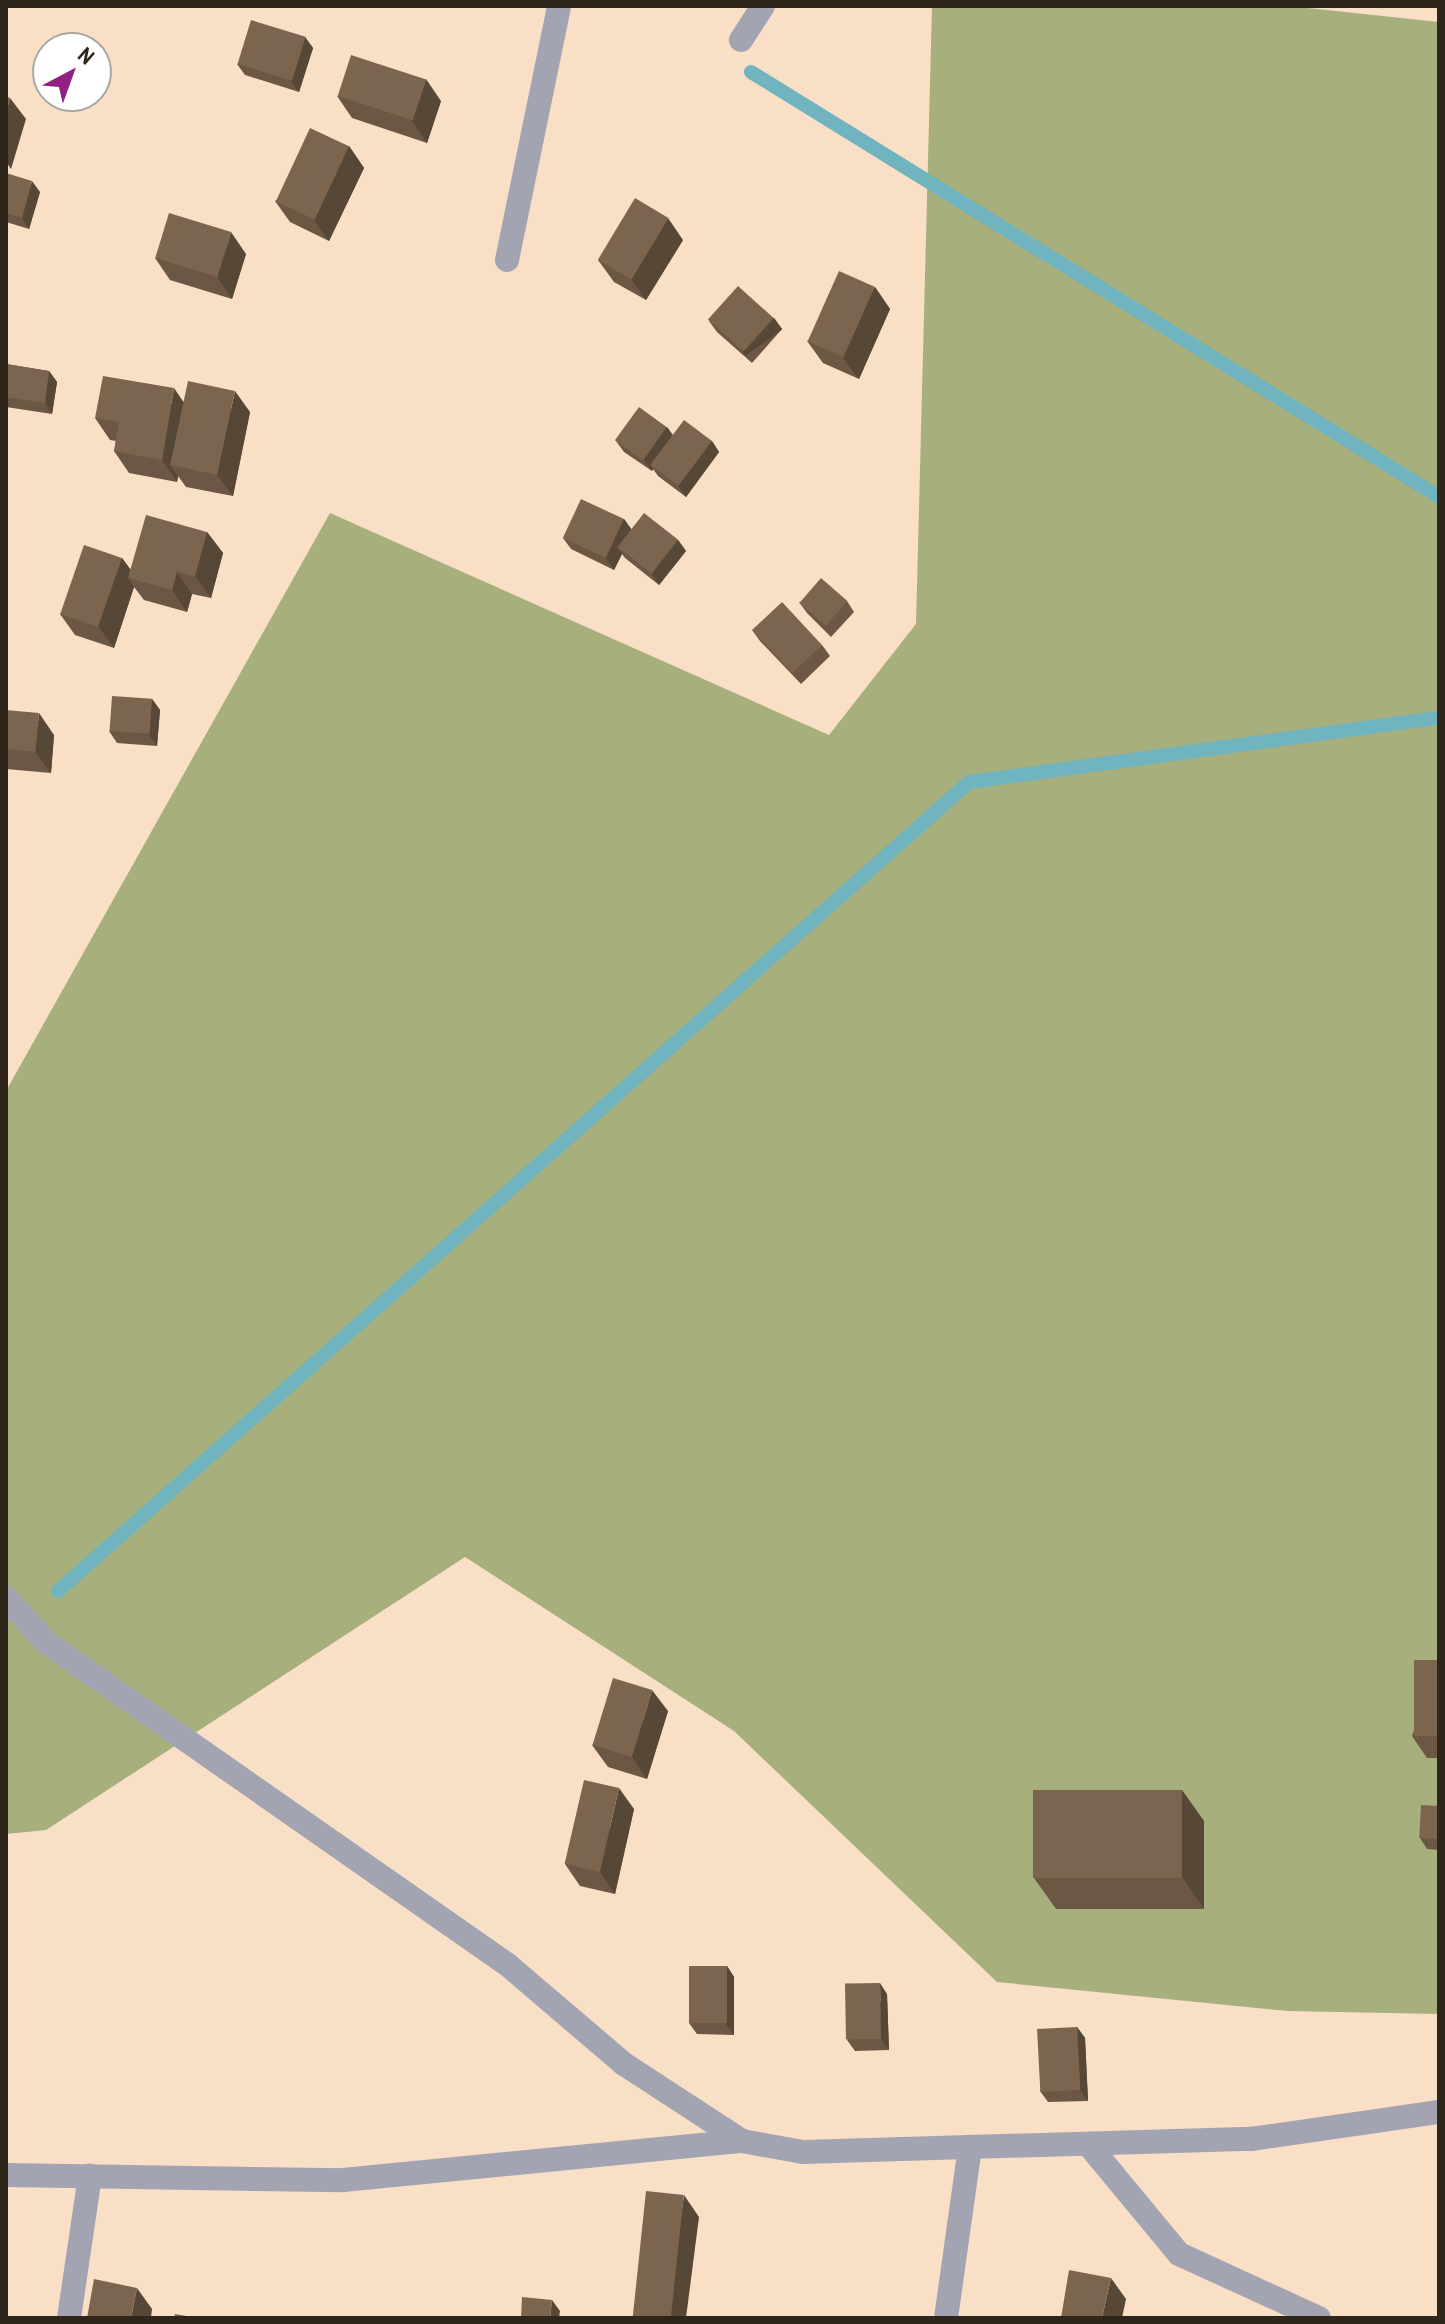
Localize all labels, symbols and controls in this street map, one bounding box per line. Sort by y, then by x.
north arrow [32,32,112,112]
text: N [72,40,101,71]

